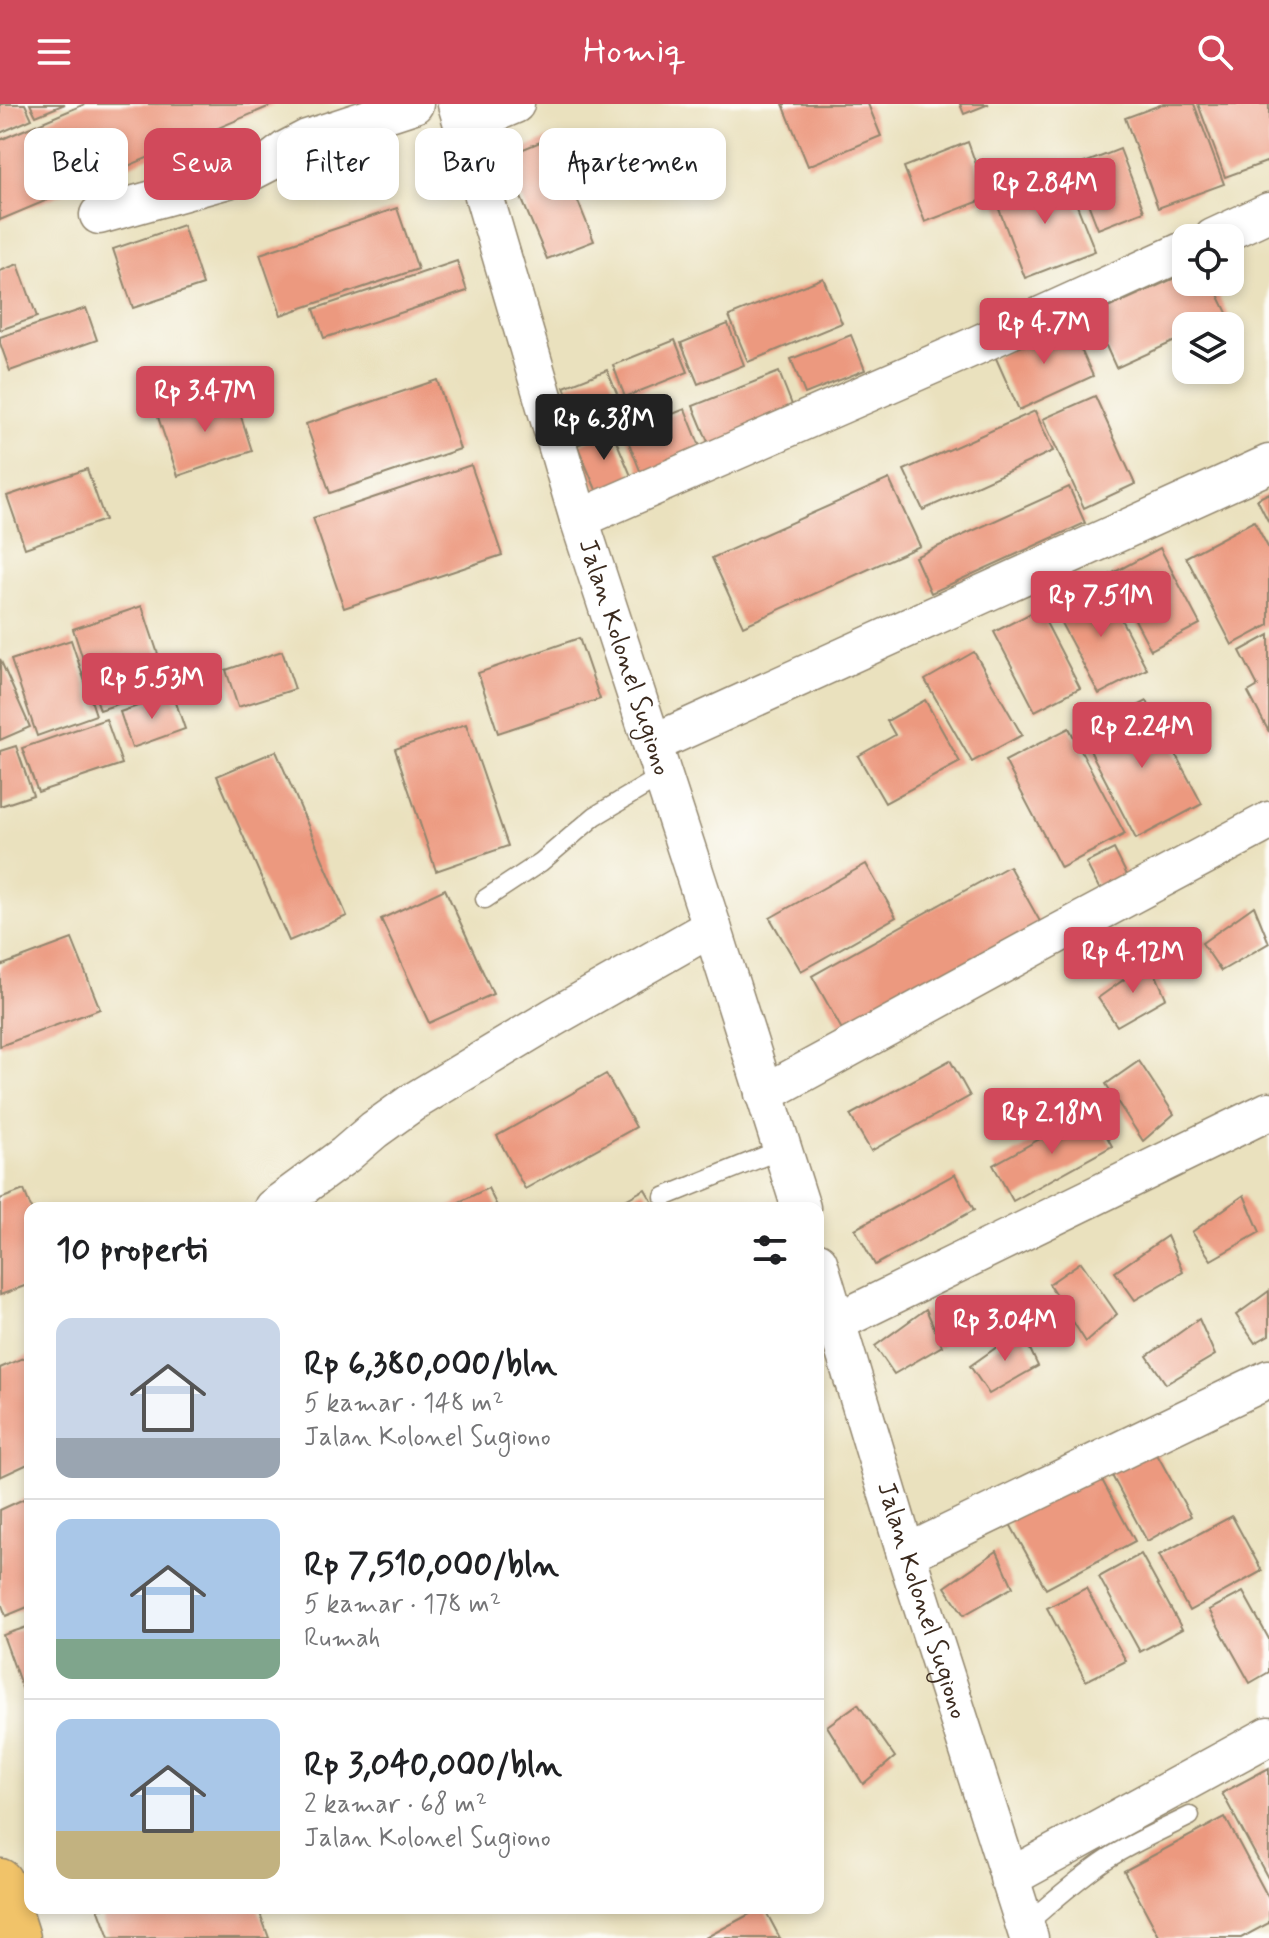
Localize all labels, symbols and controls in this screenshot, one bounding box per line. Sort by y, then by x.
text: Homiq [583,29,686,76]
icon: menu [32,30,76,74]
icon: search [1193,30,1237,74]
chip: Beli [24,128,128,200]
chip: Sewa [144,128,261,200]
chip: Filter [277,128,399,200]
chip: Baru [415,128,523,200]
chip: Apartemen [539,128,726,200]
pin: Rp 2.84M [962,158,1128,226]
text: Rp 2.84M [993,167,1097,201]
map controls [1172,224,1244,384]
button: locate [1172,224,1244,296]
pin: Rp 4.7M [970,298,1118,366]
text: Rp 4.7M [998,307,1090,341]
button: layers [1172,312,1244,384]
pin: Rp 3.47M [122,366,288,434]
text: Rp 3.47M [154,375,256,409]
pin: Rp 6.38M [521,394,687,462]
text: Rp 6.38M [553,403,655,437]
street label: Jalan Kolonel Sugiono [570,535,679,780]
pin: Rp 7.51M [1018,571,1184,639]
text: Rp 7.51M [1049,580,1153,614]
pin: Rp 5.53M [69,653,235,721]
text: Rp 5.53M [100,662,204,696]
pin: Rp 2.24M [1059,702,1225,770]
text: Rp 2.24M [1090,711,1194,745]
pin: Rp 4.12M [1050,927,1216,995]
text: Rp 4.12M [1082,936,1184,970]
pin: Rp 2.18M [969,1088,1135,1156]
text: Rp 2.18M [1002,1097,1102,1131]
text: 10 properti [56,1228,207,1273]
icon: filters [748,1228,792,1272]
pin: Rp 3.04M [922,1295,1088,1363]
text: Rp 3.04M [953,1304,1057,1338]
text: Rp 6,380,000/bln [304,1342,557,1387]
icon: home [120,1350,216,1446]
text: 5 kamar · 148 m² [304,1387,504,1421]
text: Jalan Kolonel Sugiono [304,1421,551,1455]
street label: Jalan Kolonel Sugiono [868,1478,975,1723]
text: Rp 7,510,000/bln [304,1543,559,1588]
icon: home [120,1551,216,1647]
text: 5 kamar · 178 m² [304,1588,501,1622]
text: Rumah [304,1622,380,1656]
text: Rp 3,040,000/bln [304,1743,562,1788]
icon: home [120,1751,216,1847]
text: 2 kamar · 68 m² [304,1788,487,1822]
text: Jalan Kolonel Sugiono [304,1822,551,1856]

